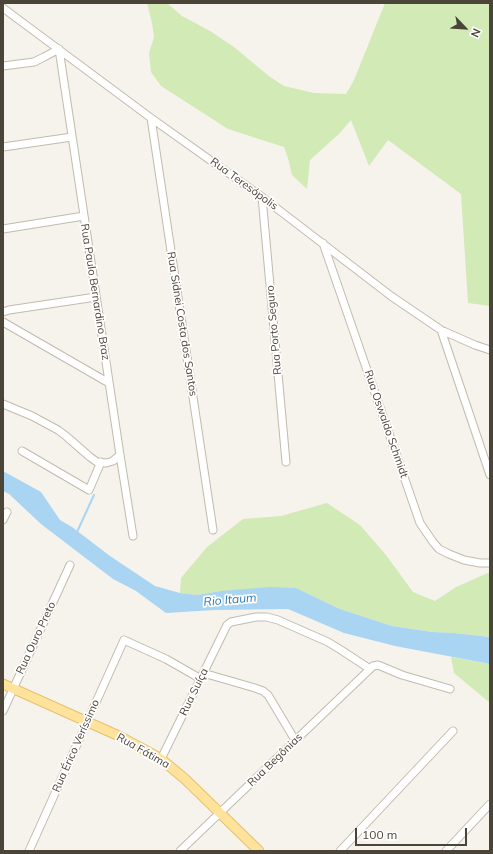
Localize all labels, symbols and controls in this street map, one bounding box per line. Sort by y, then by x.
north arrow [445,8,485,48]
text: N [468,26,484,40]
street label: Rua Teresópolis [208,155,280,213]
street label: Rua Paulo Bernardino Braz [78,223,112,361]
street label: Rua Sidnei Costa dos Santos [164,251,200,397]
street label: Rua Porto Seguro [264,285,284,375]
street label: Rua Oswaldo Schmidt [361,368,411,480]
water label: Rio Itaum [203,591,257,609]
street label: Rua Ouro Preto [13,600,59,676]
street label: Rua Suíça [177,666,211,718]
street label: Rua Érico Veríssimo [50,698,102,794]
street label: Rua Fátima [114,731,172,771]
street label: Rua Begônias [245,731,305,789]
scale bar [357,820,469,846]
text: 100 m [362,827,397,842]

